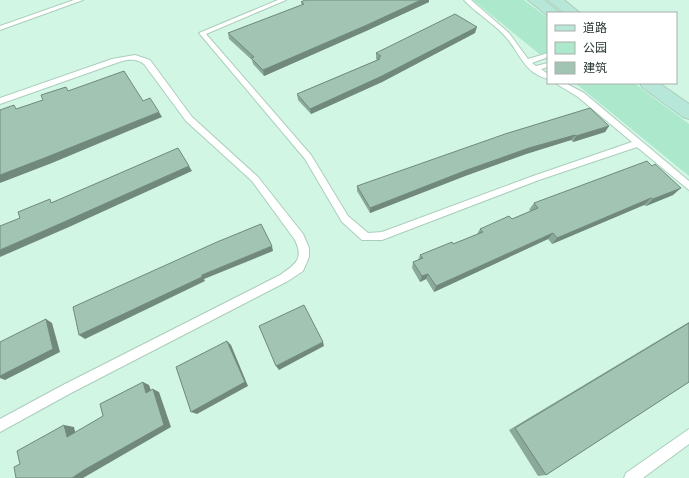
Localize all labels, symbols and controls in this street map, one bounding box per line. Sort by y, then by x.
legend [547,12,677,84]
text: 道路 [583,19,607,36]
text: 公园 [583,39,607,56]
text: 建筑 [583,59,607,76]

